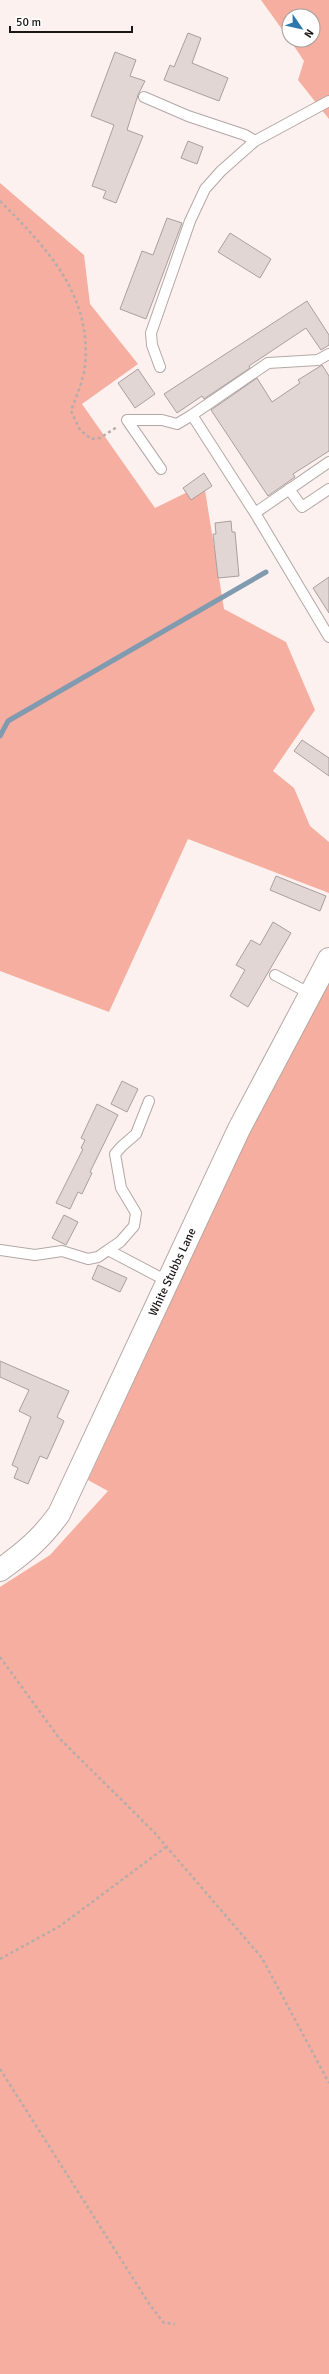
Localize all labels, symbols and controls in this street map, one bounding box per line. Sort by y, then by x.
scale bar [10,8,132,34]
north arrow [281,8,321,48]
text: 50 m [16,15,41,30]
text: N [301,27,316,40]
street label: White Stubbs Lane [145,1225,199,1318]

